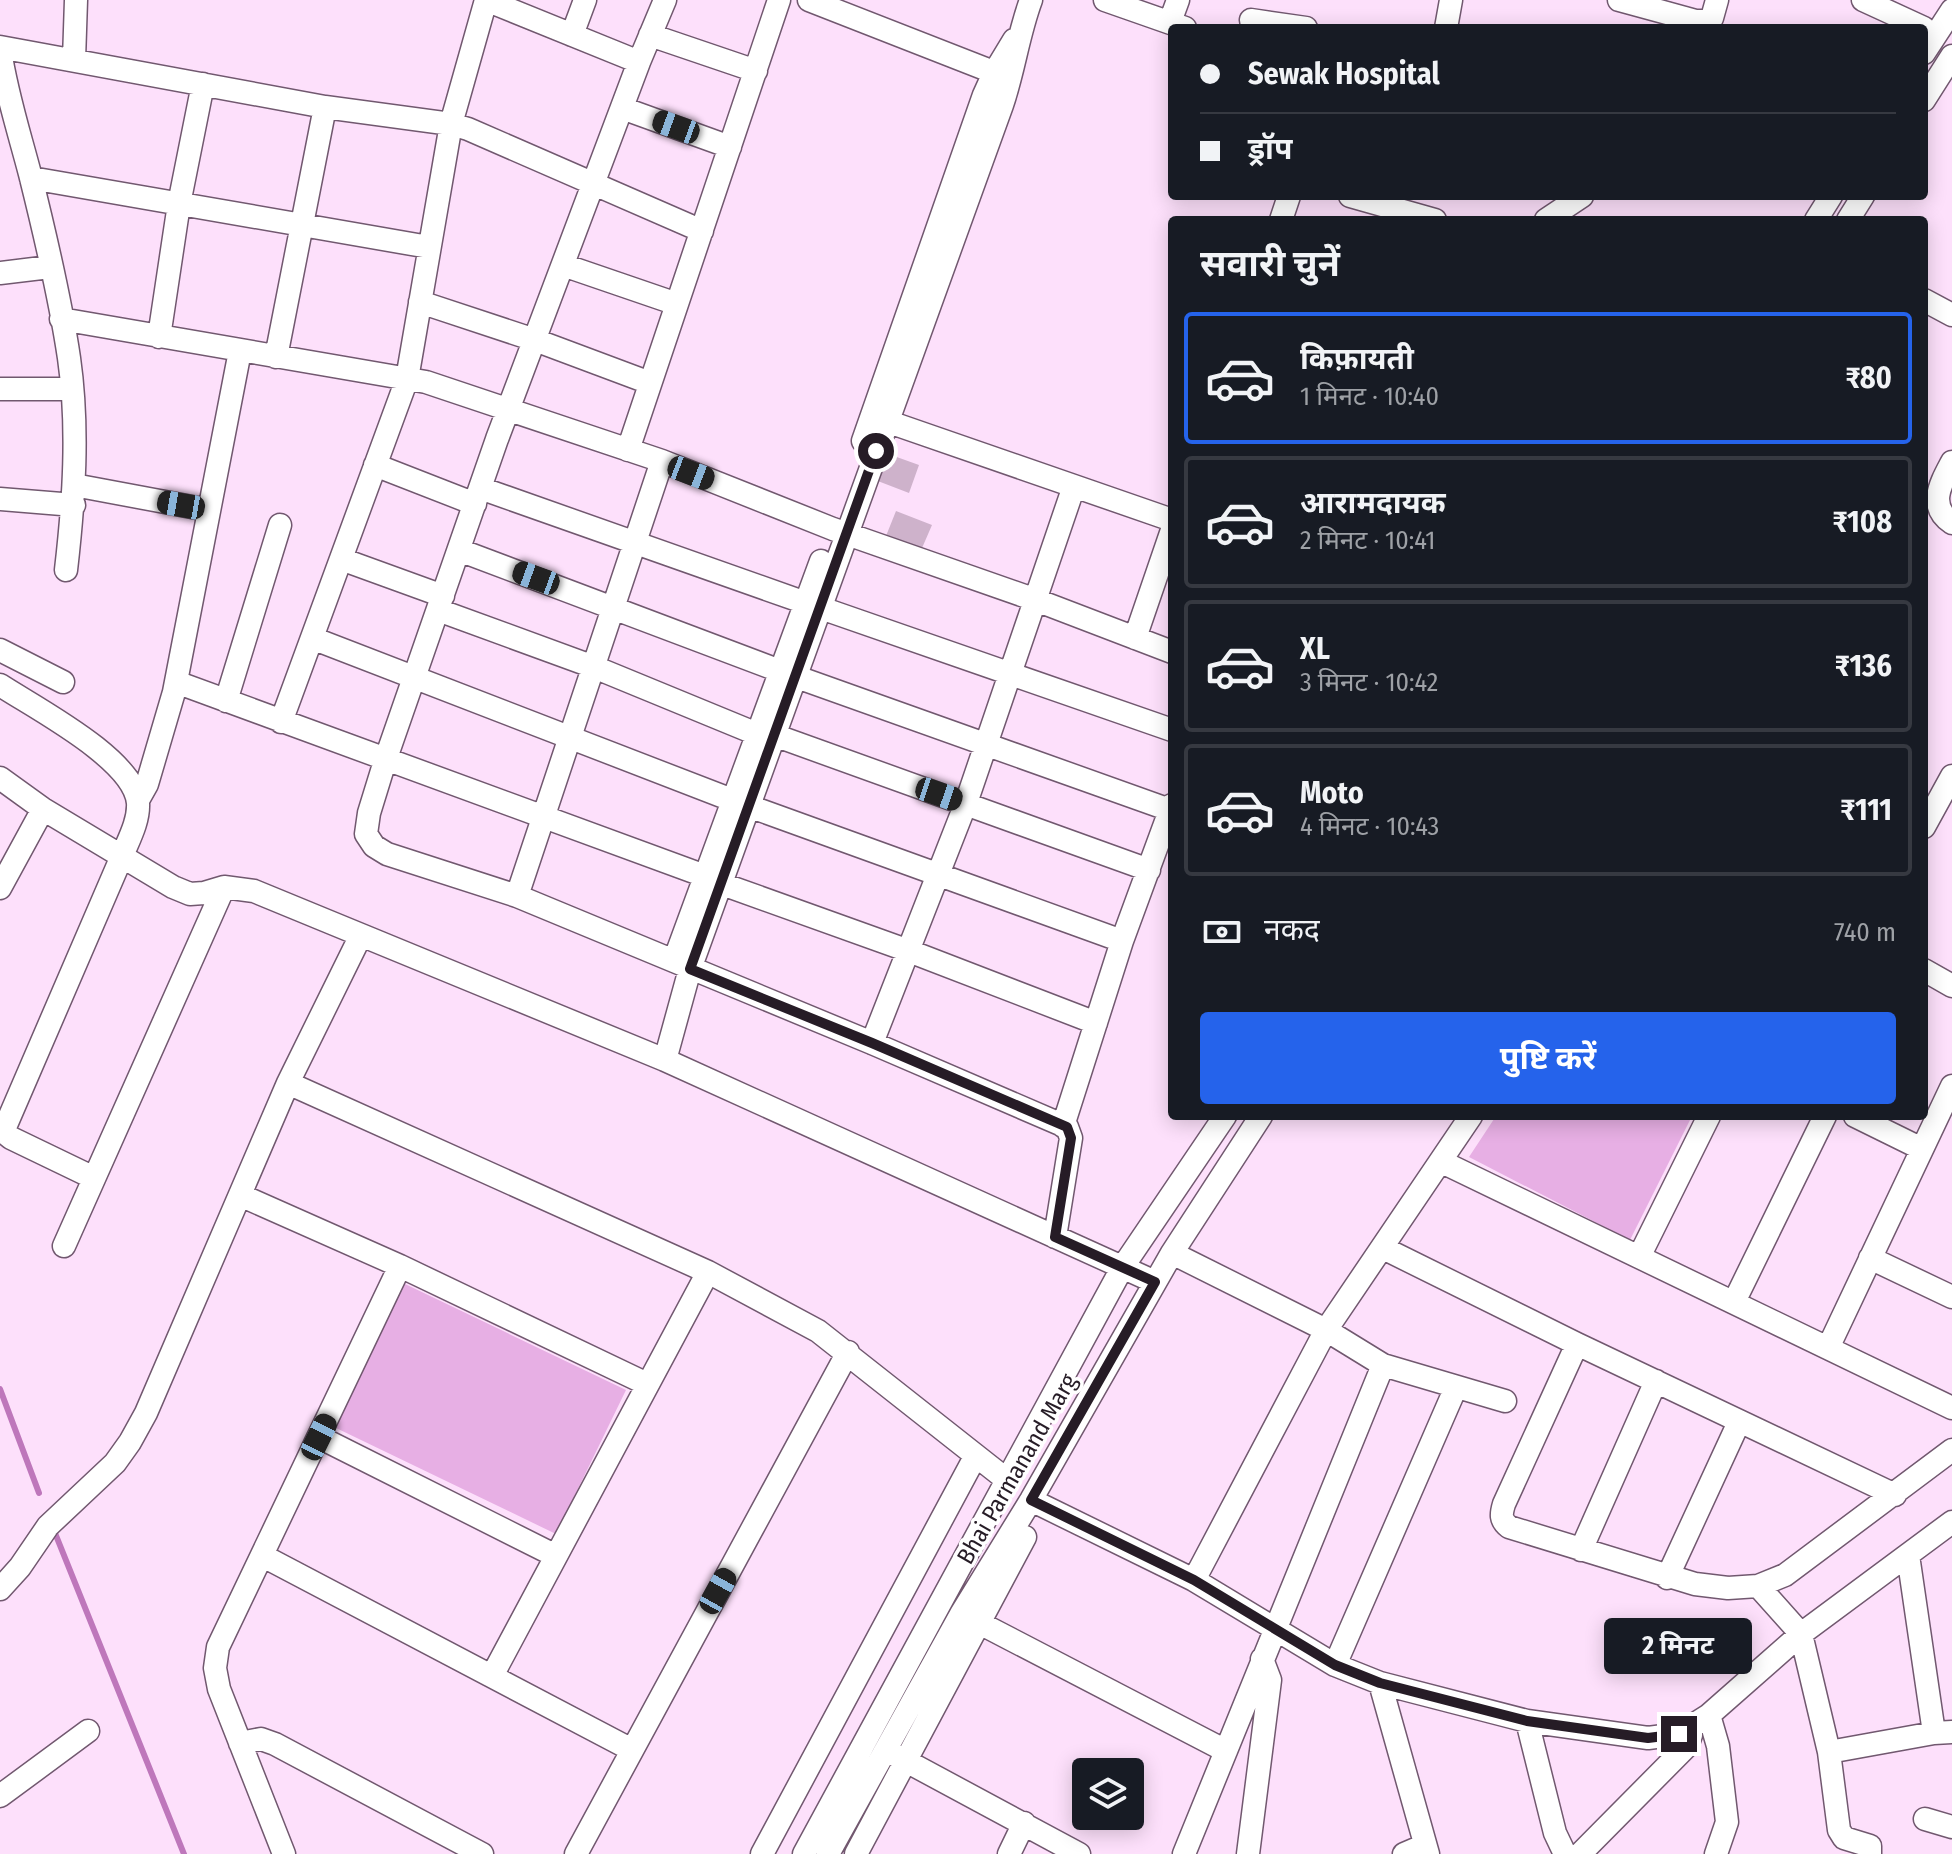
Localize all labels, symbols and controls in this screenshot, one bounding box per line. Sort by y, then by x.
text: Sewak Hospital [1248,56,1440,92]
car [649,108,703,146]
text: ड्रॉप [1248,131,1292,167]
text: सवारी चुनें [1200,242,1340,286]
text: किफ़ायती [1300,341,1414,377]
icon: car [1204,342,1276,414]
text: ₹80 [1845,360,1892,396]
text: 1 मिनट · 10:40 [1300,381,1439,412]
route start [858,433,894,469]
car [664,453,718,493]
text: आरामदायक [1300,485,1446,521]
icon: car [1204,486,1276,558]
car [155,489,207,521]
text: ₹108 [1832,504,1892,540]
text: 2 मिनट · 10:41 [1300,525,1436,556]
car [509,559,563,597]
icon: car [1204,630,1276,702]
text: XL [1300,631,1330,667]
text: ₹136 [1835,648,1892,684]
text: 3 मिनट · 10:42 [1300,667,1438,698]
icon: car [1204,774,1276,846]
car [912,775,966,813]
text: Moto [1300,775,1364,811]
text: ₹111 [1840,792,1892,828]
text: 4 मिनट · 10:43 [1300,811,1439,842]
icon: cash [1200,910,1244,954]
text: नकद [1264,912,1320,948]
text: 740 m [1834,917,1896,948]
button: पुष्टि करें [1200,1012,1896,1104]
street label: Bhai Parmanand Marg [951,1368,1083,1569]
car [298,1410,340,1464]
car [696,1564,740,1618]
callout: 2 मिनट [1605,1618,1753,1674]
text: 2 मिनट [1642,1630,1714,1661]
route end [1661,1716,1697,1752]
map controls [1072,1758,1144,1830]
button: layers [1072,1758,1144,1830]

